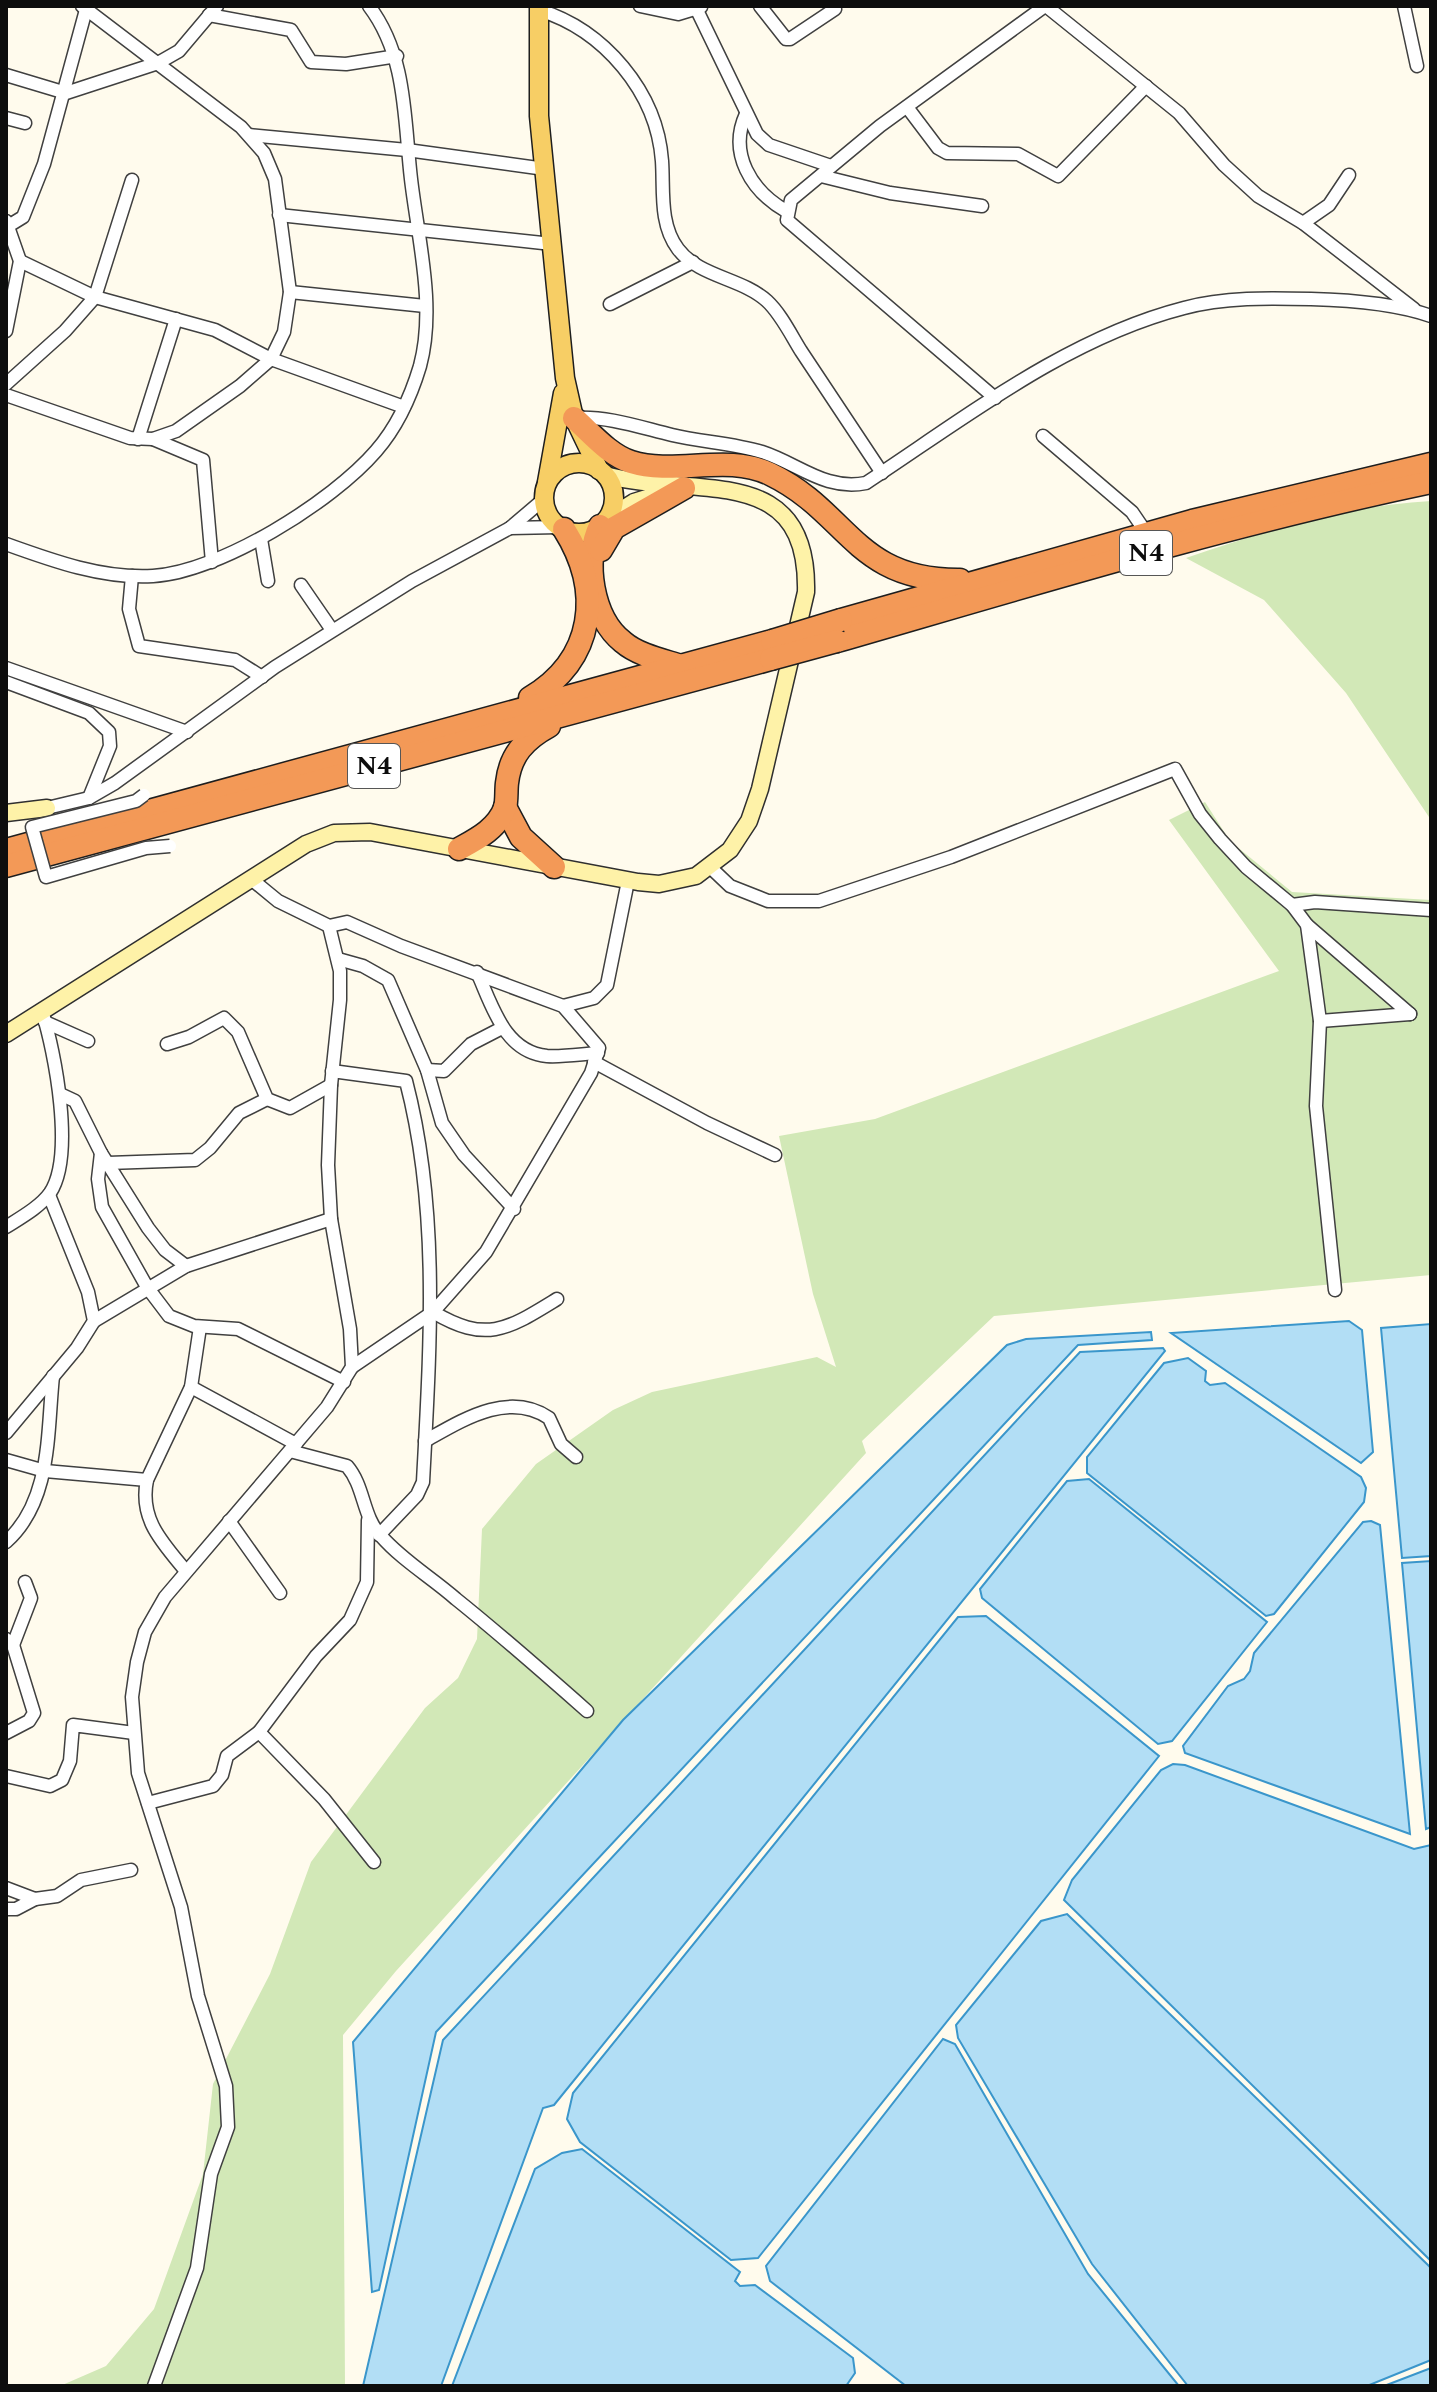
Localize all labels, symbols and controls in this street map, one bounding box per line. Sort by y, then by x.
road number: N4 [1120,531,1172,575]
road number: N4 [348,744,400,788]

